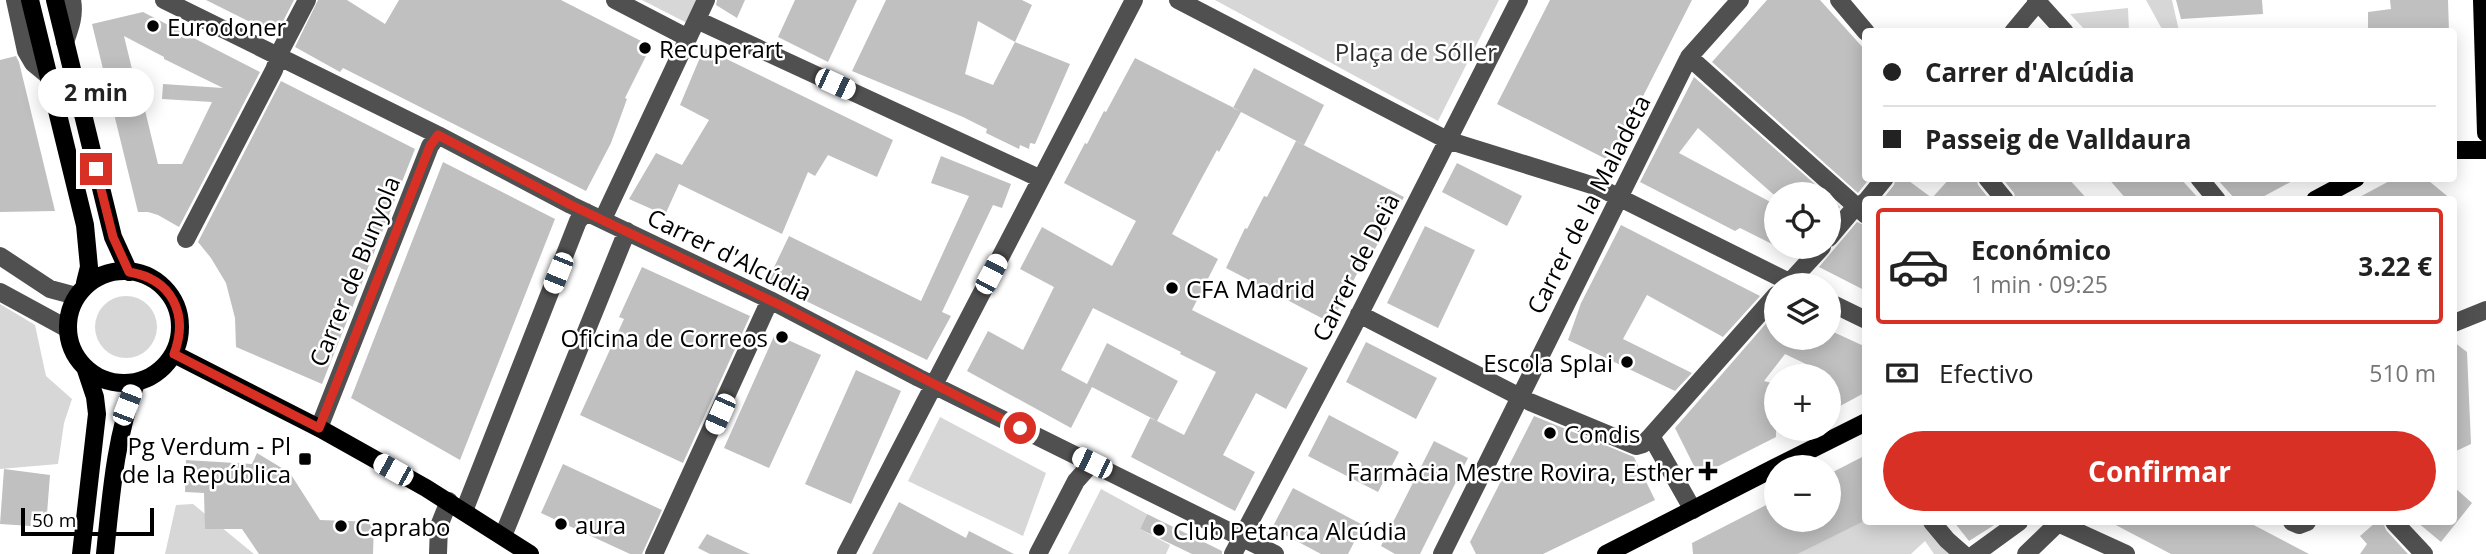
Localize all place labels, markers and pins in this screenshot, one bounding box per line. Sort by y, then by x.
place label: Eurodoner [167,10,287,43]
marker: Eurodoner [145,18,161,34]
place label: Recuperart [659,32,783,65]
marker: Recuperart [637,40,653,56]
place label: CFA Madrid [1186,272,1315,305]
marker: CFA Madrid [1164,280,1180,296]
place label: Oficina de Correos [560,321,768,354]
marker: Oficina de Correos [774,329,790,345]
place label: Escola Splai [1483,346,1613,379]
marker: Escola Splai [1619,354,1635,370]
place label: Condis [1564,417,1640,450]
marker: Condis [1542,425,1558,441]
place label: Pg Verdum - Pl de la República [122,429,291,490]
marker: Pg Verdum - Pl de la República [297,451,313,467]
place label: Farmàcia Mestre Rovira, Esther [1347,455,1694,488]
marker: Farmàcia Mestre Rovira, Esther [1700,463,1716,479]
place label: aura [575,508,626,541]
place label: Caprabo [355,510,450,543]
place label: Club Petanca Alcúdia [1173,514,1407,547]
marker: aura [553,516,569,532]
marker: Caprabo [333,518,349,534]
marker: Club Petanca Alcúdia [1151,522,1167,538]

